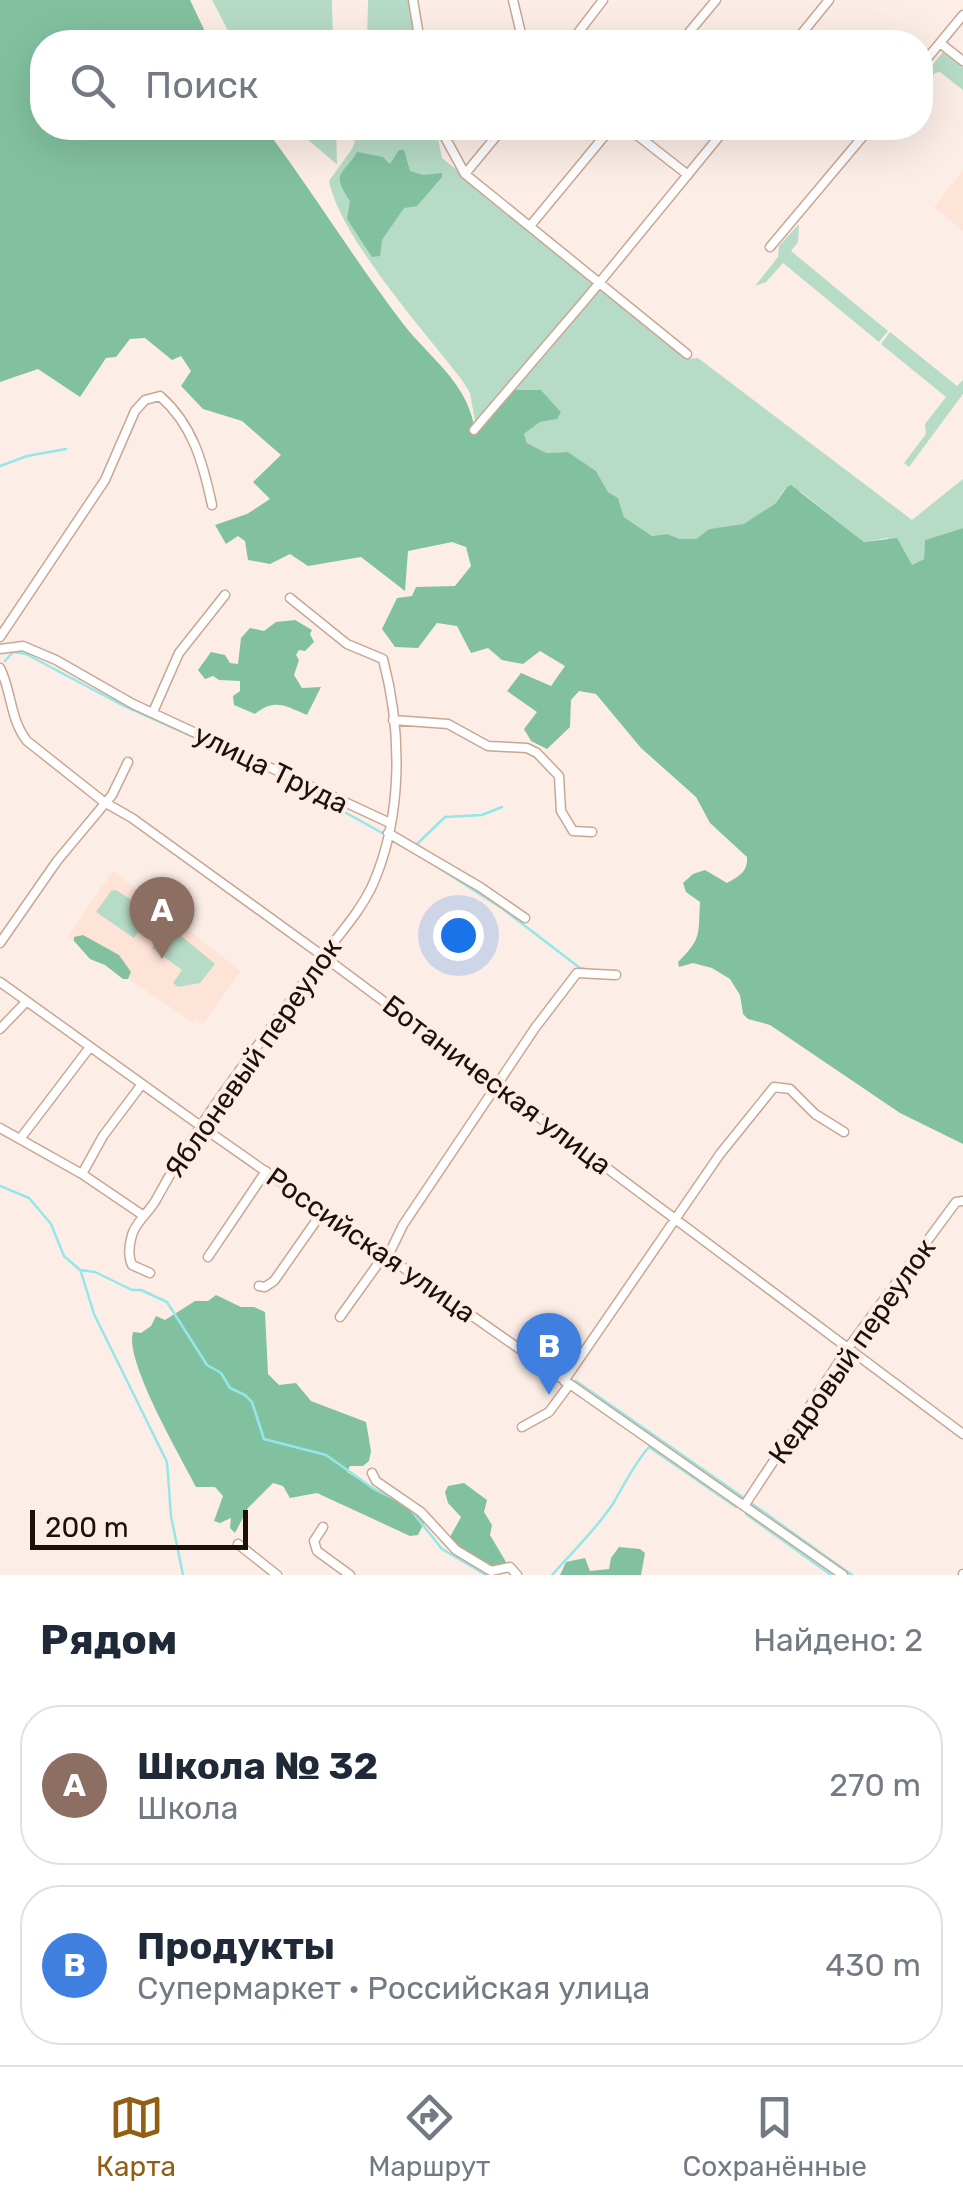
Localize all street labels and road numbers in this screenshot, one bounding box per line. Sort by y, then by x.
street label: улица Труда [189,717,353,821]
street label: Яблоневый переулок [158,932,348,1184]
street label: Ботаническая улица [376,988,618,1182]
street label: Российская улица [260,1160,482,1330]
street label: Кедровый переулок [762,1232,942,1470]

